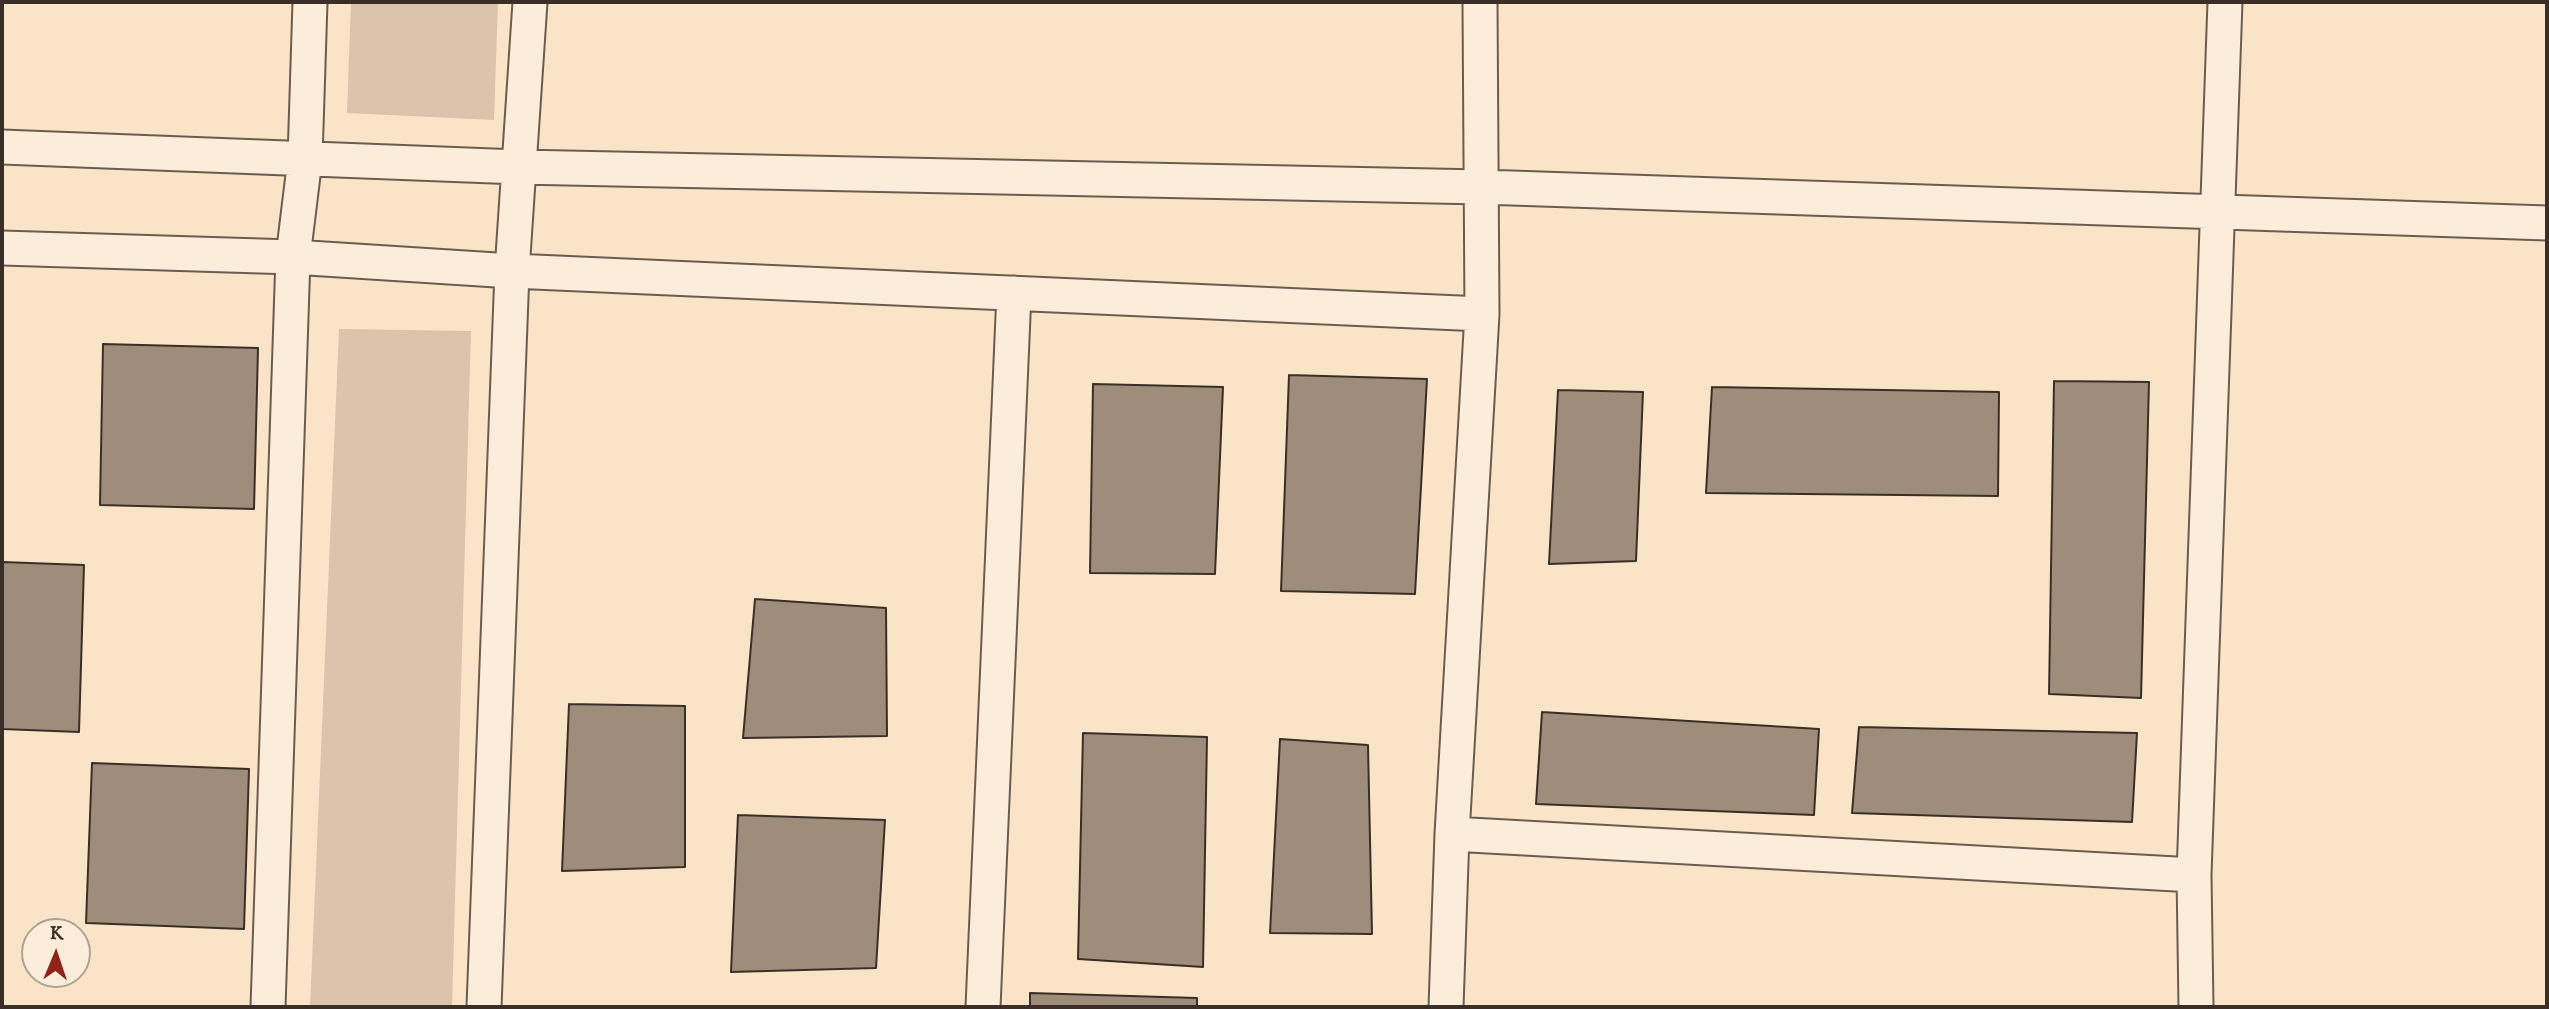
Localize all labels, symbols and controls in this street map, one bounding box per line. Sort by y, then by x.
north arrow [21,918,91,988]
text: K [49,922,64,946]

